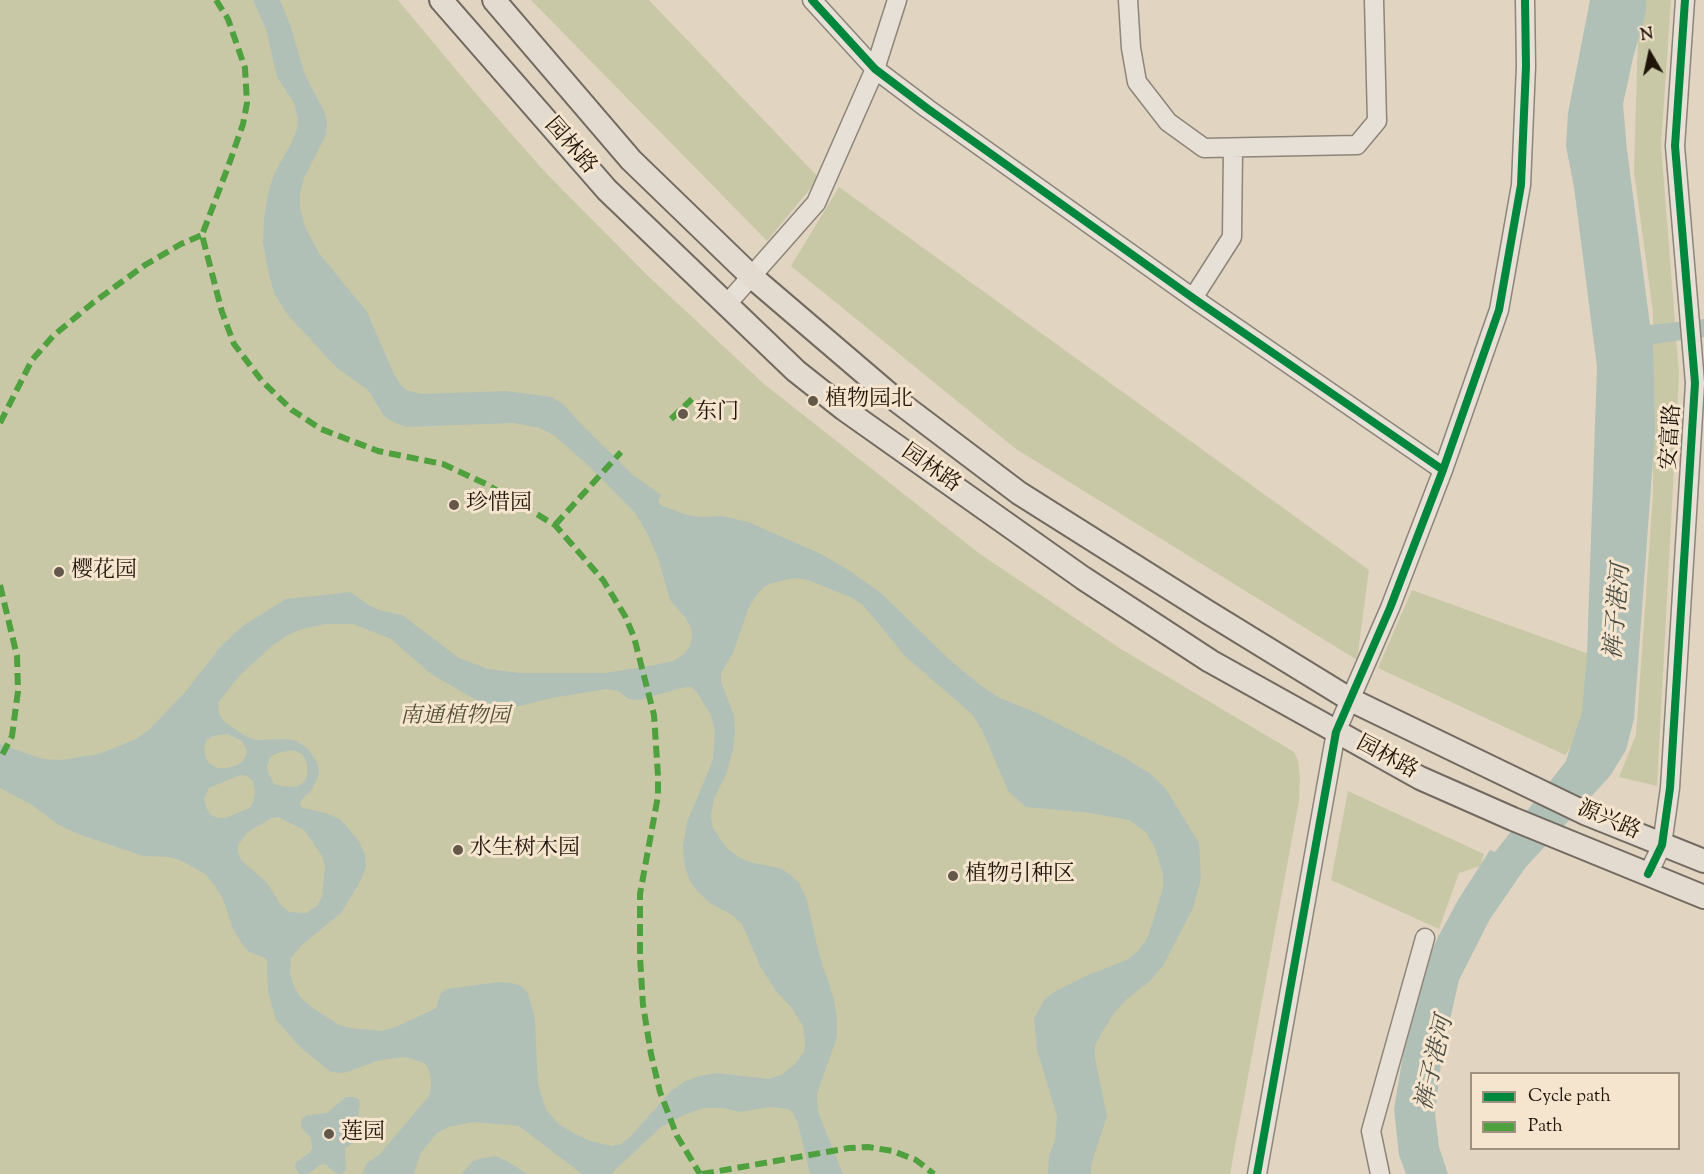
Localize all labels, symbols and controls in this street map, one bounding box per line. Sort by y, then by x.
text: N [1639,23,1655,48]
north arrow [1620,24,1680,84]
street label: 园林路 [537,113,601,181]
place label: 植物园北 [825,388,913,414]
marker: 植物园北 [806,394,820,408]
place label: 东门 [695,401,739,427]
street label: 安富路 [1658,403,1688,471]
marker: 东门 [676,407,690,421]
street label: 园林路 [895,440,965,500]
place label: 珍惜园 [466,492,532,518]
marker: 珍惜园 [447,498,461,512]
place label: 樱花园 [71,559,137,585]
water label: 裤子港河 [1601,563,1639,661]
marker: 樱花园 [52,565,66,579]
park label: 南通植物园 [400,705,510,731]
street label: 园林路 [1351,732,1421,786]
street label: 源兴路 [1572,797,1644,847]
place label: 水生树木园 [470,837,580,863]
marker: 水生树木园 [451,843,465,857]
place label: 植物引种区 [965,863,1075,889]
marker: 植物引种区 [946,869,960,883]
water label: 裤子港河 [1412,1014,1462,1114]
legend [1470,1072,1680,1150]
text: Cycle path [1528,1084,1611,1110]
text: Path [1528,1114,1563,1140]
place label: 莲园 [341,1121,385,1147]
marker: 莲园 [322,1127,336,1141]

